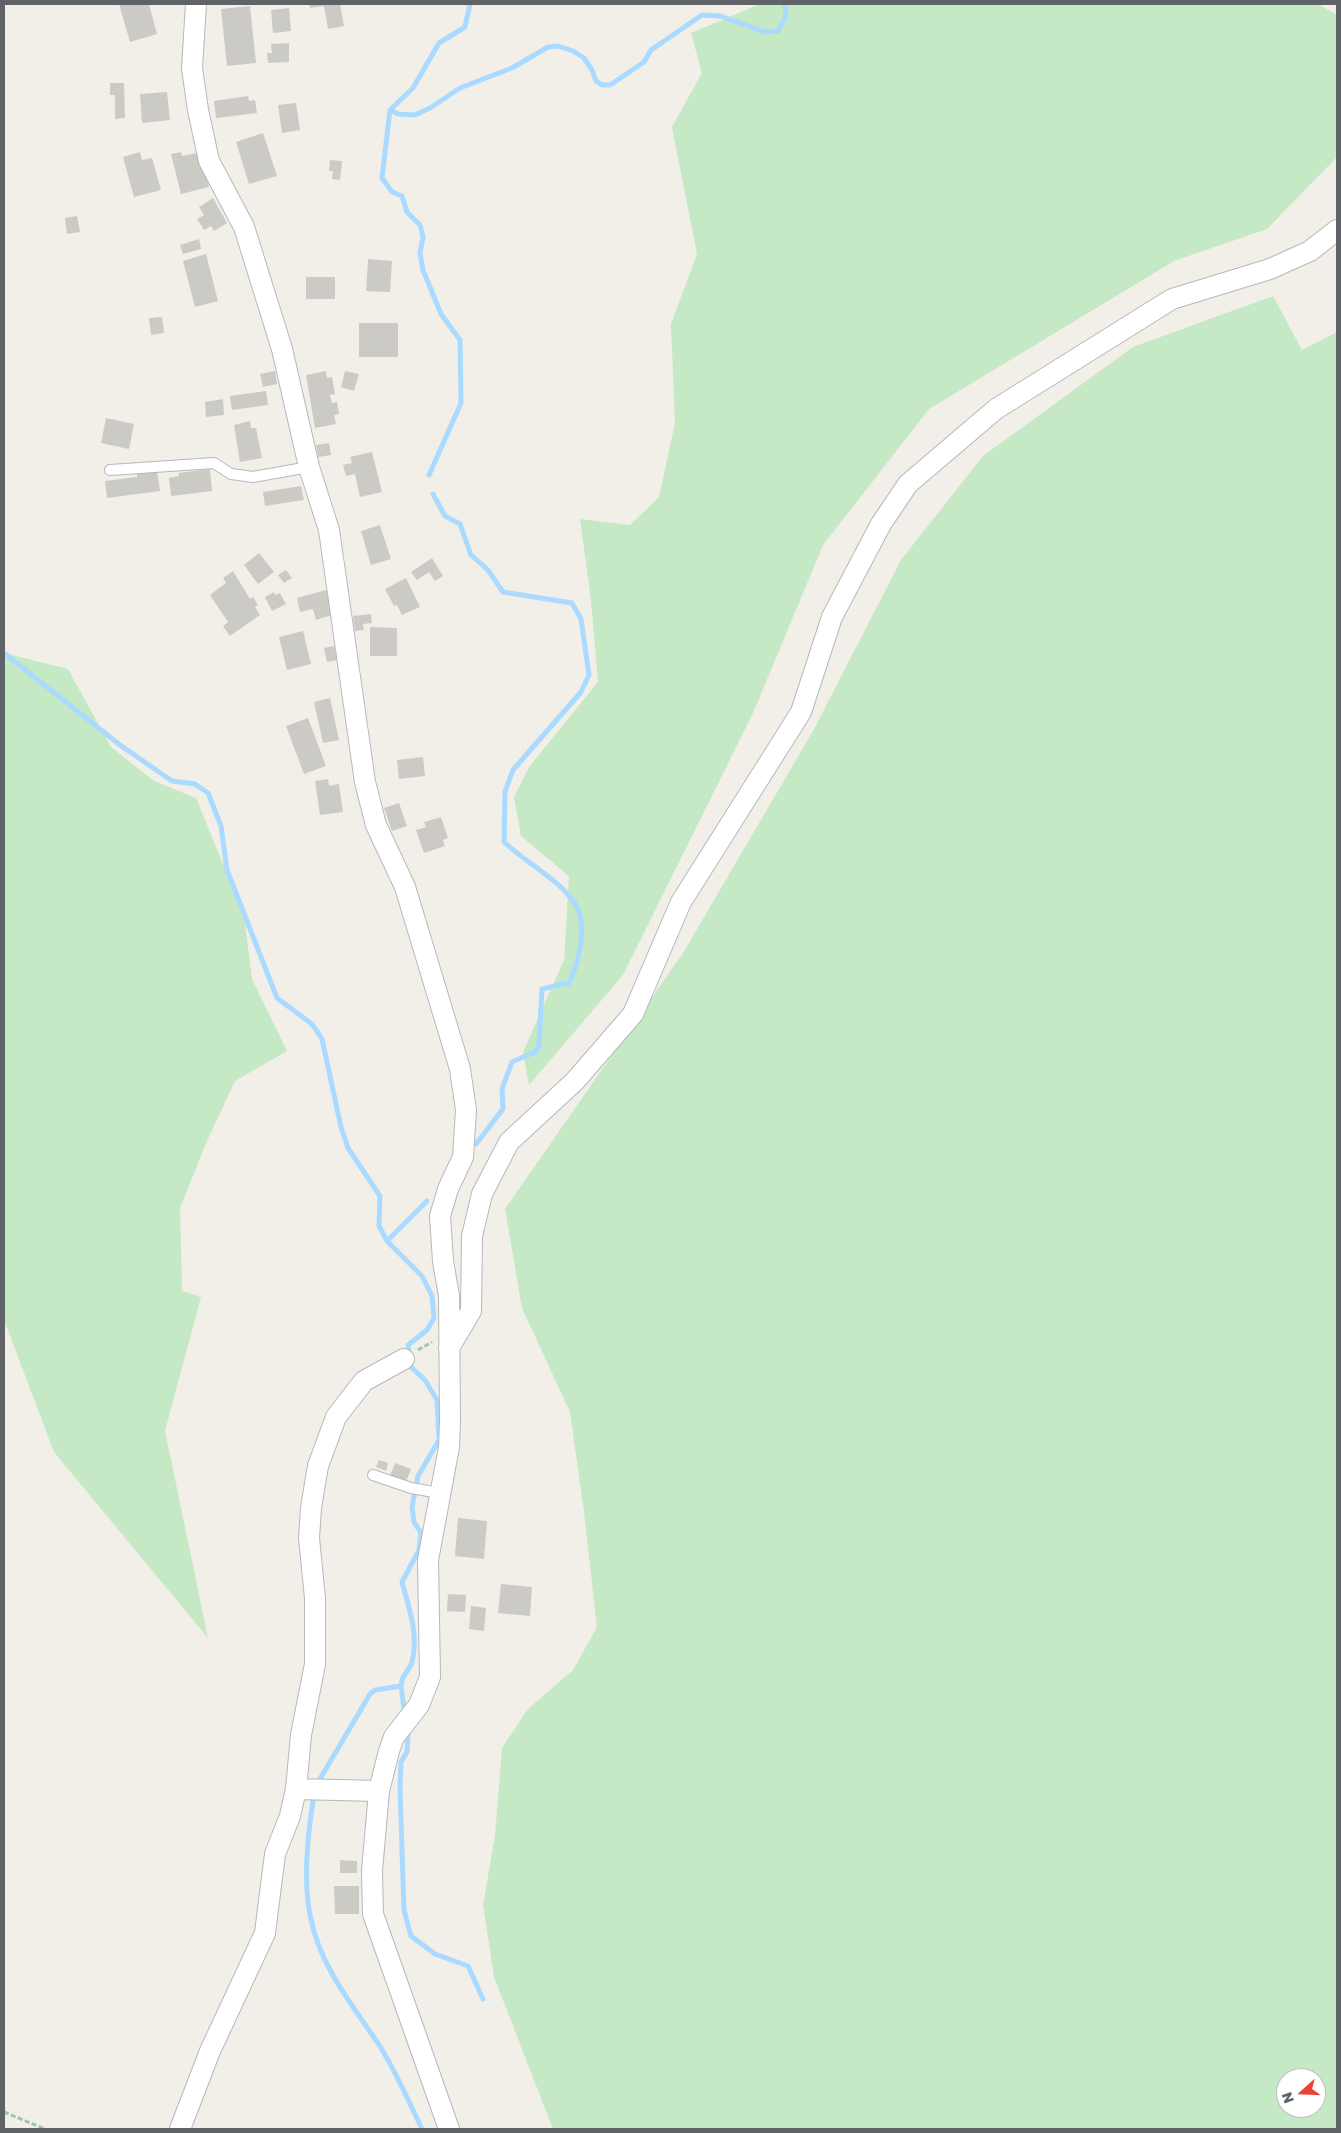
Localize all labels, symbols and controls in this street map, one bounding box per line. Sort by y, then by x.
north arrow [1276,2068,1326,2118]
text: N [1278,2090,1297,2106]

